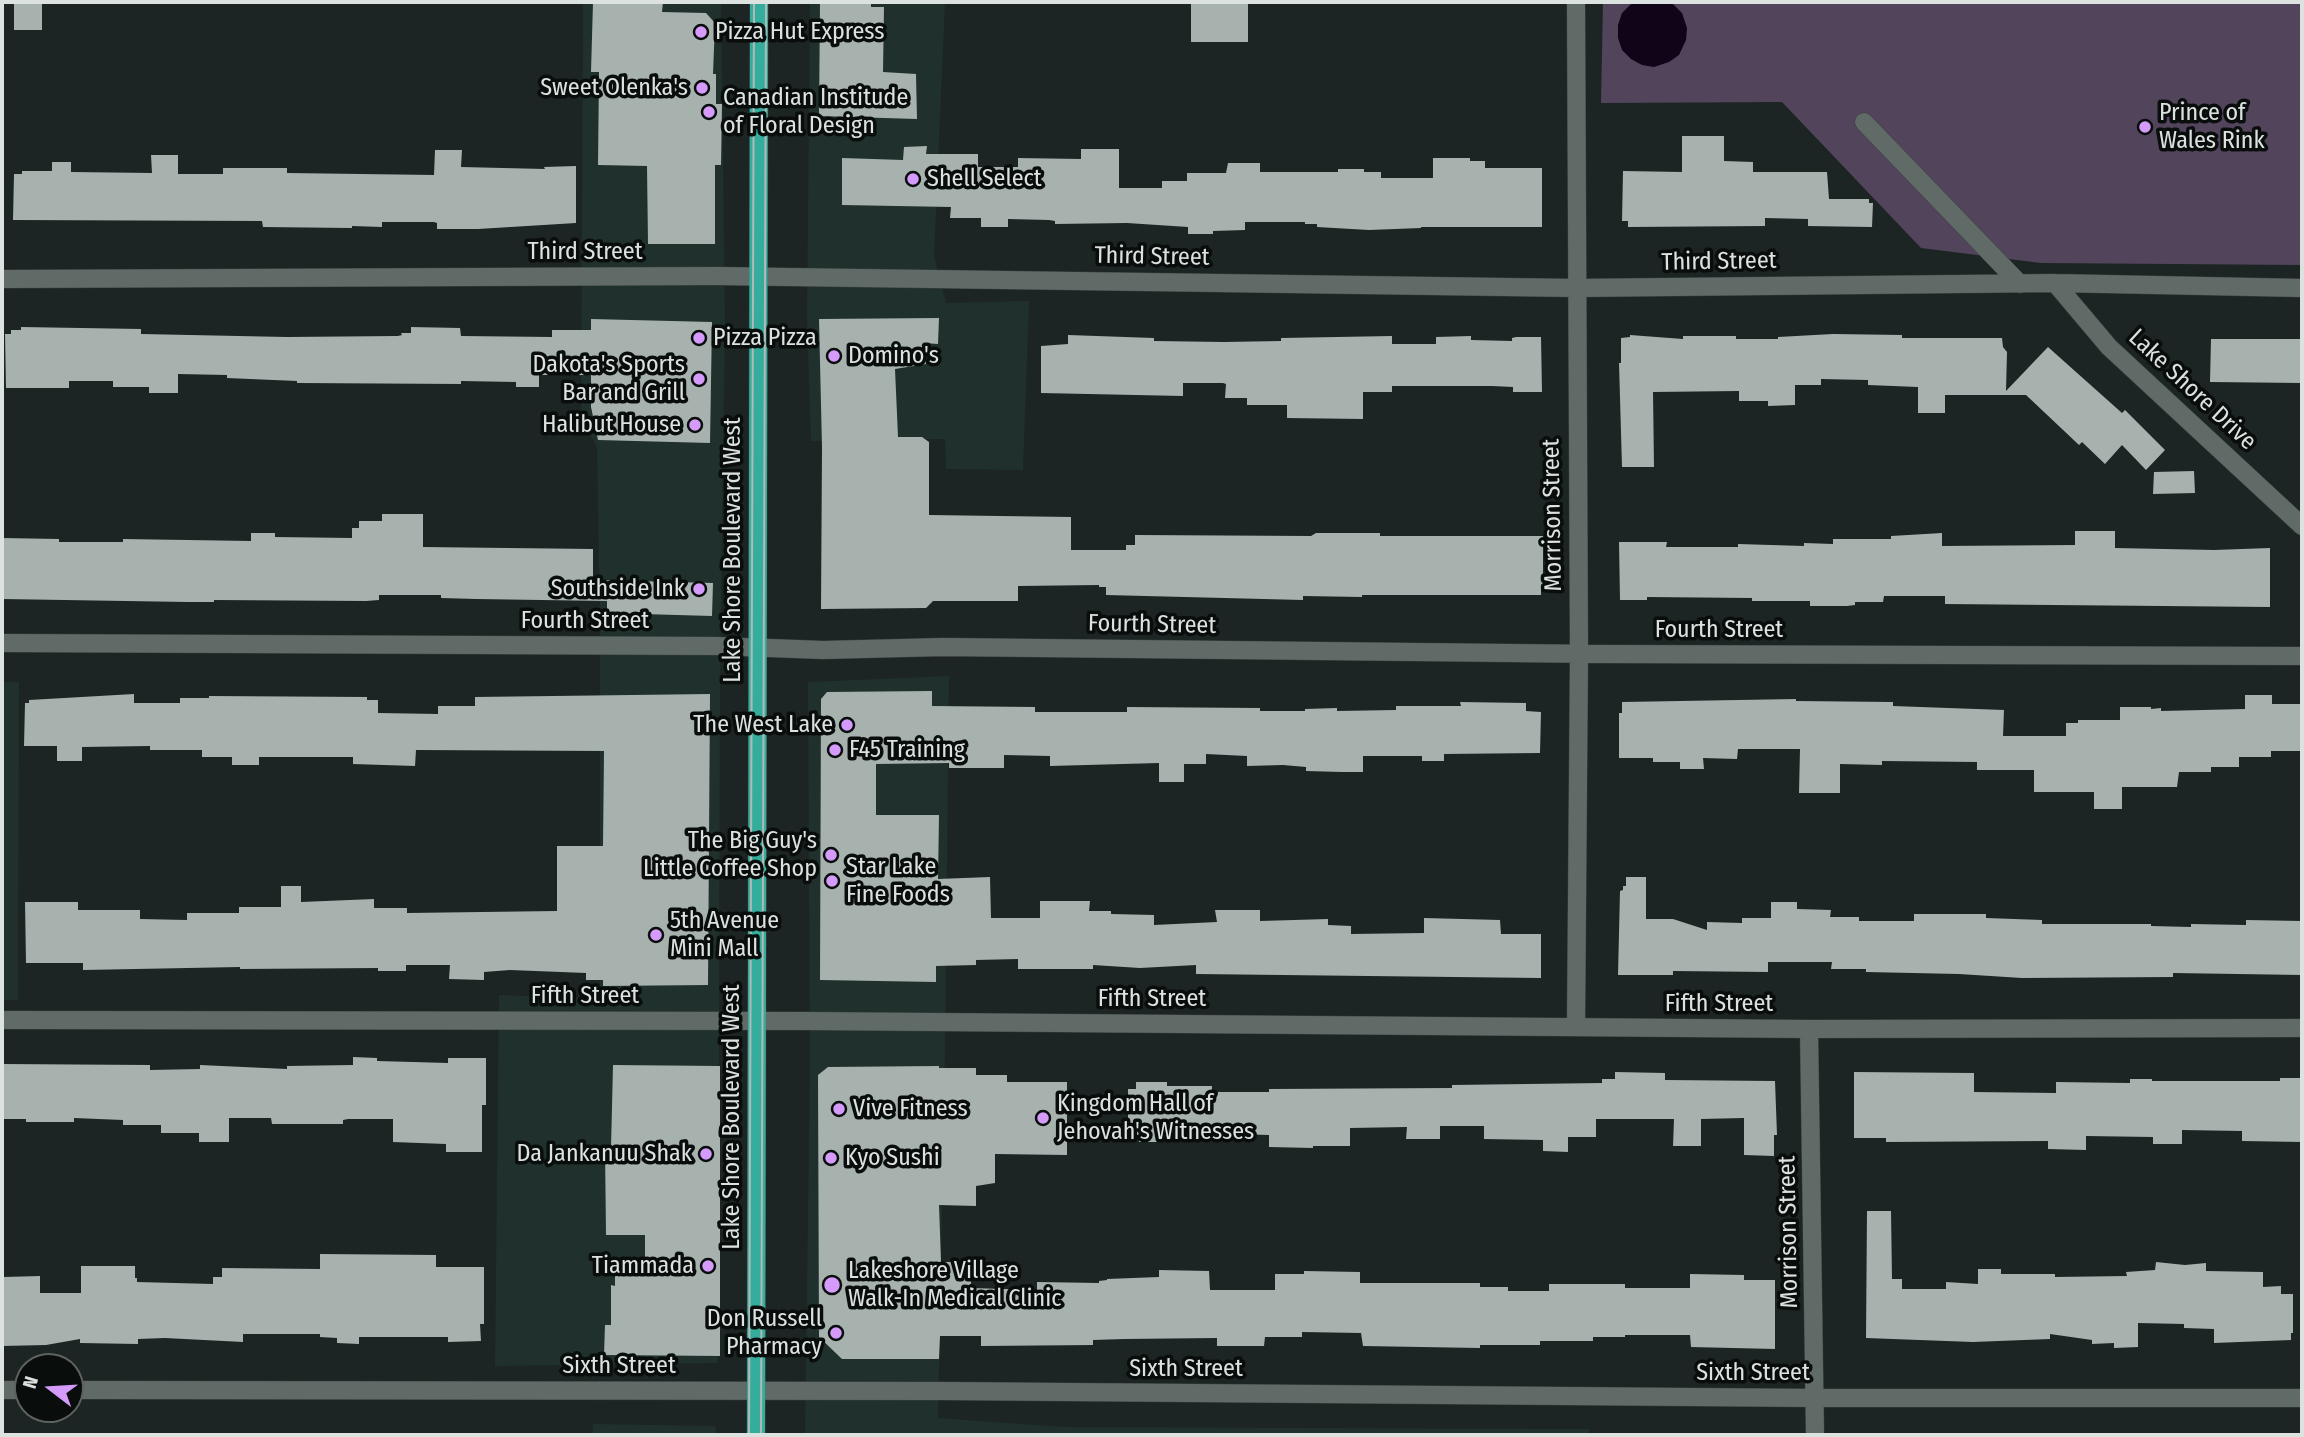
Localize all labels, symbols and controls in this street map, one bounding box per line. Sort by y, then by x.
place label: Pizza Hut Express [715,18,885,46]
marker: Pizza Hut Express [693,24,709,40]
place label: Sweet Olenka's [540,74,688,102]
marker: Sweet Olenka's [694,80,710,96]
place label: Canadian Institude of Floral Design [723,84,908,140]
place label: Prince of Wales Rink [2159,99,2265,155]
marker: Canadian Institude of Floral Design [701,104,717,120]
marker: Prince of Wales Rink [2137,119,2153,135]
place label: Shell Select [927,165,1042,193]
marker: Shell Select [905,171,921,187]
street label: Third Street [527,238,643,266]
street label: Third Street [1094,242,1210,272]
street label: Third Street [1661,247,1777,277]
place label: Pizza Pizza [713,324,817,352]
street label: Lake Shore Drive [2122,324,2262,456]
marker: Pizza Pizza [691,330,707,346]
place label: Domino's [848,342,939,370]
marker: Domino's [826,348,842,364]
place label: Dakota's Sports Bar and Grill [532,351,685,407]
marker: Dakota's Sports Bar and Grill [691,371,707,387]
place label: Halibut House [542,411,681,439]
marker: Halibut House [687,417,703,433]
street label: Lake Shore Boulevard West [719,417,747,683]
street label: Morrison Street [1537,438,1569,592]
place label: Southside Ink [551,575,685,603]
marker: Southside Ink [691,581,707,597]
street label: Fourth Street [521,607,649,635]
street label: Fourth Street [1088,609,1216,641]
street label: Fourth Street [1655,616,1783,644]
place label: The West Lake [693,711,833,739]
marker: The West Lake [839,717,855,733]
place label: F45 Training [849,736,965,764]
marker: F45 Training [827,742,843,758]
place label: The Big Guy's Little Coffee Shop [643,827,817,883]
marker: The Big Guy's Little Coffee Shop [823,847,839,863]
place label: Star Lake Fine Foods [846,853,950,909]
marker: Star Lake Fine Foods [824,873,840,889]
place label: 5th Avenue Mini Mall [670,907,779,963]
marker: 5th Avenue Mini Mall [648,927,664,943]
street label: Fifth Street [531,982,639,1010]
street label: Lake Shore Boulevard West [718,984,746,1250]
street label: Fifth Street [1098,985,1206,1013]
street label: Fifth Street [1665,990,1773,1018]
place label: Kingdom Hall of Jehovah's Witnesses [1057,1090,1254,1146]
place label: Vive Fitness [853,1095,968,1123]
marker: Vive Fitness [831,1101,847,1117]
marker: Kingdom Hall of Jehovah's Witnesses [1035,1110,1051,1126]
place label: Da Jankanuu Shak [516,1140,692,1168]
place label: Kyo Sushi [845,1144,940,1172]
marker: Da Jankanuu Shak [698,1146,714,1162]
marker: Kyo Sushi [823,1150,839,1166]
street label: Morrison Street [1773,1155,1805,1309]
place label: Tiammada [592,1252,694,1280]
place label: Lakeshore Village Walk-In Medical Clinic [848,1257,1062,1313]
marker: Tiammada [700,1258,716,1274]
marker: Lakeshore Village Walk-In Medical Clinic [822,1275,842,1295]
place label: Don Russell Pharmacy [707,1305,822,1361]
marker: Don Russell Pharmacy [828,1325,844,1341]
street label: Sixth Street [562,1352,676,1380]
north arrow [14,1353,84,1423]
street label: Sixth Street [1129,1355,1243,1383]
street label: Sixth Street [1696,1359,1810,1387]
text: N [18,1373,43,1391]

